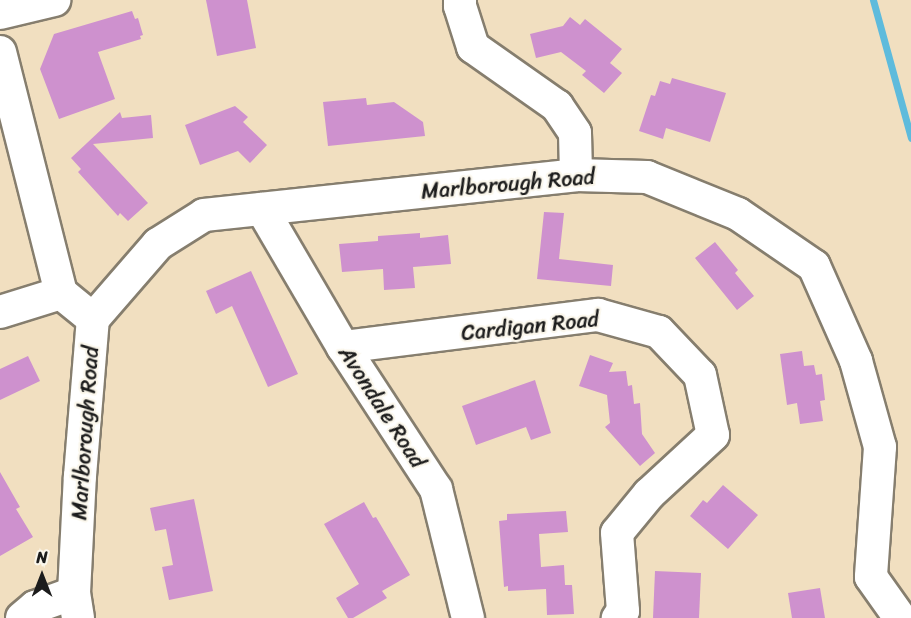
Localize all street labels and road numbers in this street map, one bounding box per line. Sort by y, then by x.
street label: Marlborough Road [420,163,596,205]
street label: Cardigan Road [460,306,600,346]
street label: Avondale Road [333,341,431,473]
street label: Marlborough Road [66,345,104,521]

